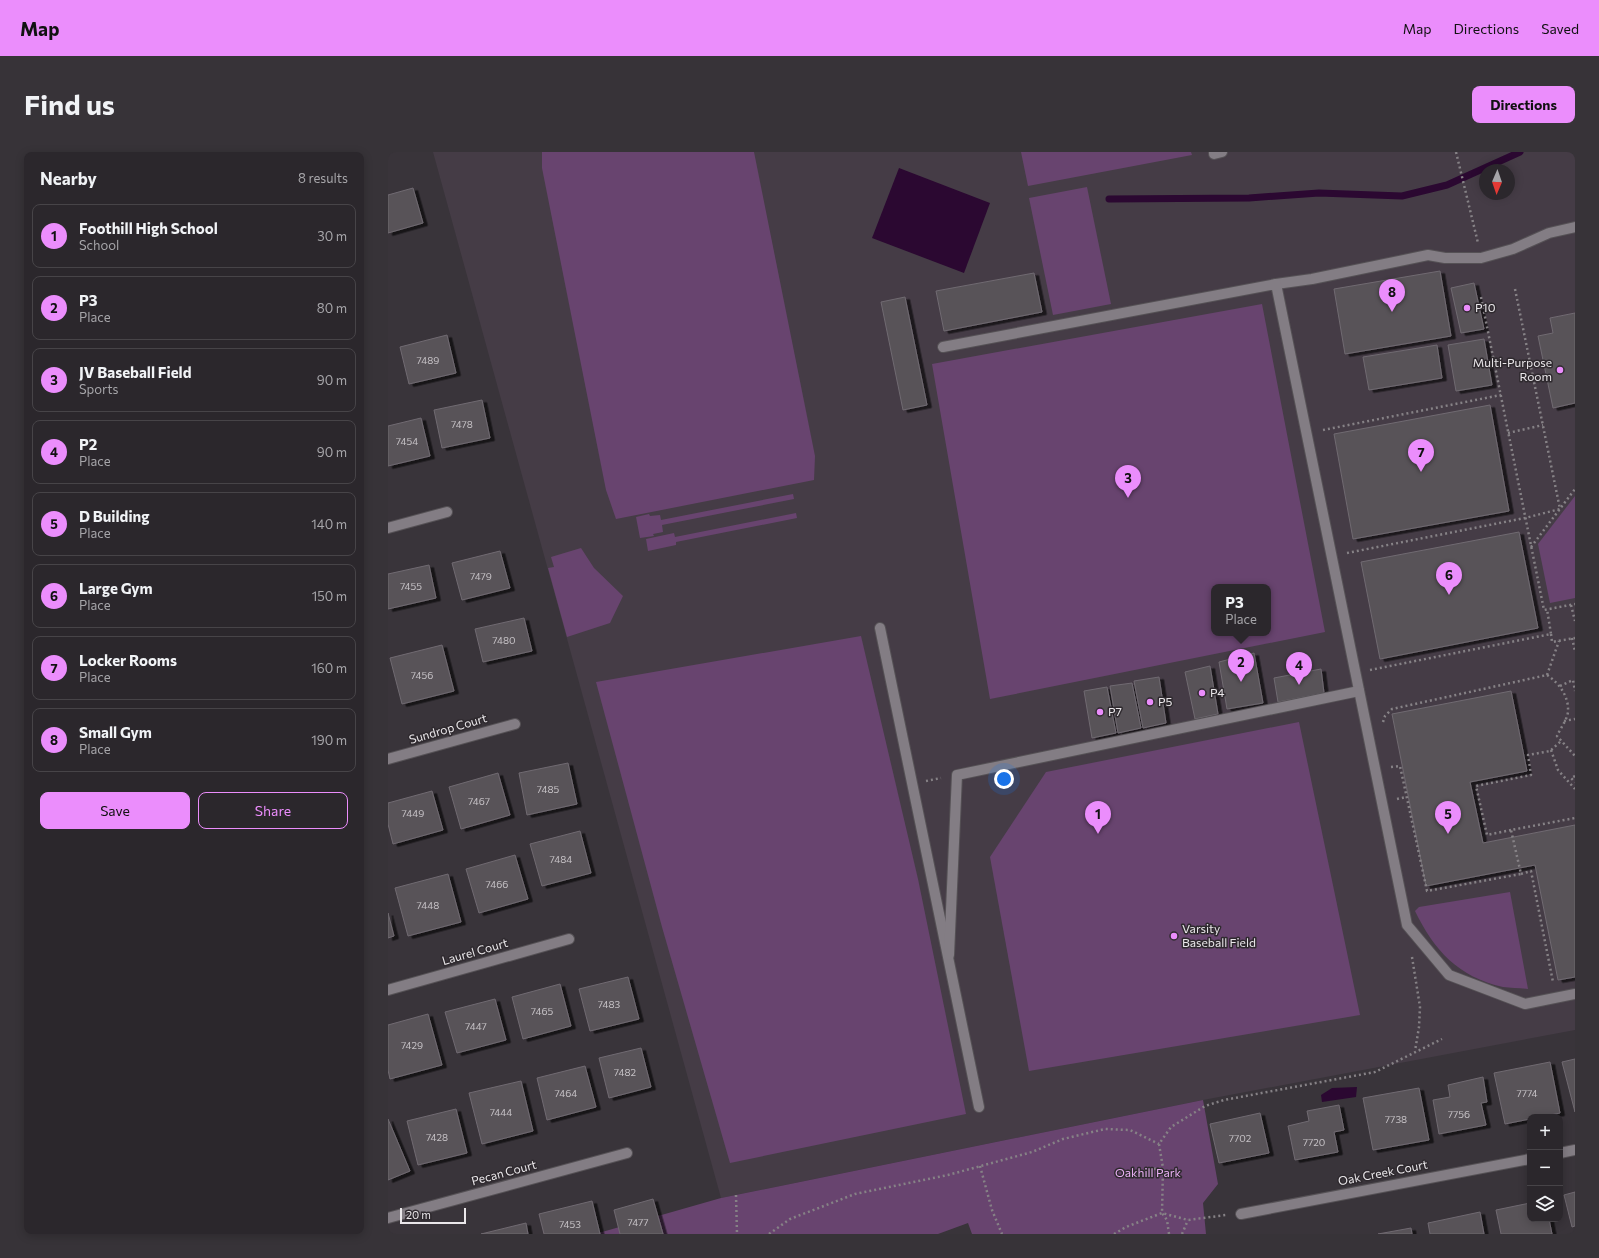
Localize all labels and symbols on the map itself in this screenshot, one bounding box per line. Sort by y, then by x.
north arrow [1479,164,1515,200]
pin: 8 [1379,279,1405,312]
place label: P10 [1475,300,1496,314]
marker: P10 [1462,303,1472,313]
house number: 7489 [417,354,439,366]
place label: Multi-Purpose Room [1473,355,1552,383]
marker: Multi-Purpose Room [1555,365,1565,375]
house number: 7478 [451,418,473,430]
house number: 7454 [396,435,418,447]
pin: 7 [1408,439,1434,472]
pin: 3 [1115,465,1141,498]
pin: 6 [1436,562,1462,595]
house number: 7479 [470,570,492,582]
house number: 7455 [400,580,422,592]
house number: 7480 [492,634,516,646]
pin: 2 [1228,649,1254,682]
pin: 4 [1286,652,1312,685]
house number: 7456 [411,669,433,681]
place label: P4 [1210,685,1225,699]
marker: P4 [1197,688,1207,698]
place label: P5 [1158,694,1173,708]
marker: P5 [1145,697,1155,707]
place label: P7 [1108,704,1122,718]
marker: P7 [1095,707,1105,717]
street label: Sundrop Court [407,710,488,746]
your location [994,769,1014,789]
house number: 7485 [537,783,560,795]
house number: 7467 [468,795,490,807]
pin: 1 [1085,801,1111,834]
pin: 5 [1435,801,1461,834]
house number: 7449 [402,807,424,819]
house number: 7484 [550,853,572,865]
house number: 7466 [486,878,508,890]
house number: 7448 [417,899,439,911]
place label: Varsity Baseball Field [1182,921,1256,949]
marker: Varsity Baseball Field [1169,931,1179,941]
street label: Laurel Court [440,935,509,967]
house number: 7483 [598,998,621,1010]
house number: 7465 [531,1005,554,1017]
house number: 7447 [465,1020,487,1032]
house number: 7429 [401,1039,423,1051]
house number: 7482 [614,1066,637,1078]
house number: 7464 [555,1087,577,1099]
house number: 7774 [1516,1087,1538,1099]
house number: 7444 [490,1106,512,1118]
house number: 7756 [1448,1108,1470,1120]
house number: 7738 [1385,1113,1407,1125]
house number: 7428 [426,1131,448,1143]
house number: 7702 [1229,1132,1252,1144]
house number: 7720 [1303,1136,1325,1148]
street label: Oak Creek Court [1337,1156,1429,1188]
street label: Pecan Court [470,1157,538,1187]
park label: Oakhill Park [1115,1165,1182,1179]
scale bar [400,1206,466,1225]
house number: 7477 [627,1216,649,1228]
house number: 7453 [559,1218,581,1230]

